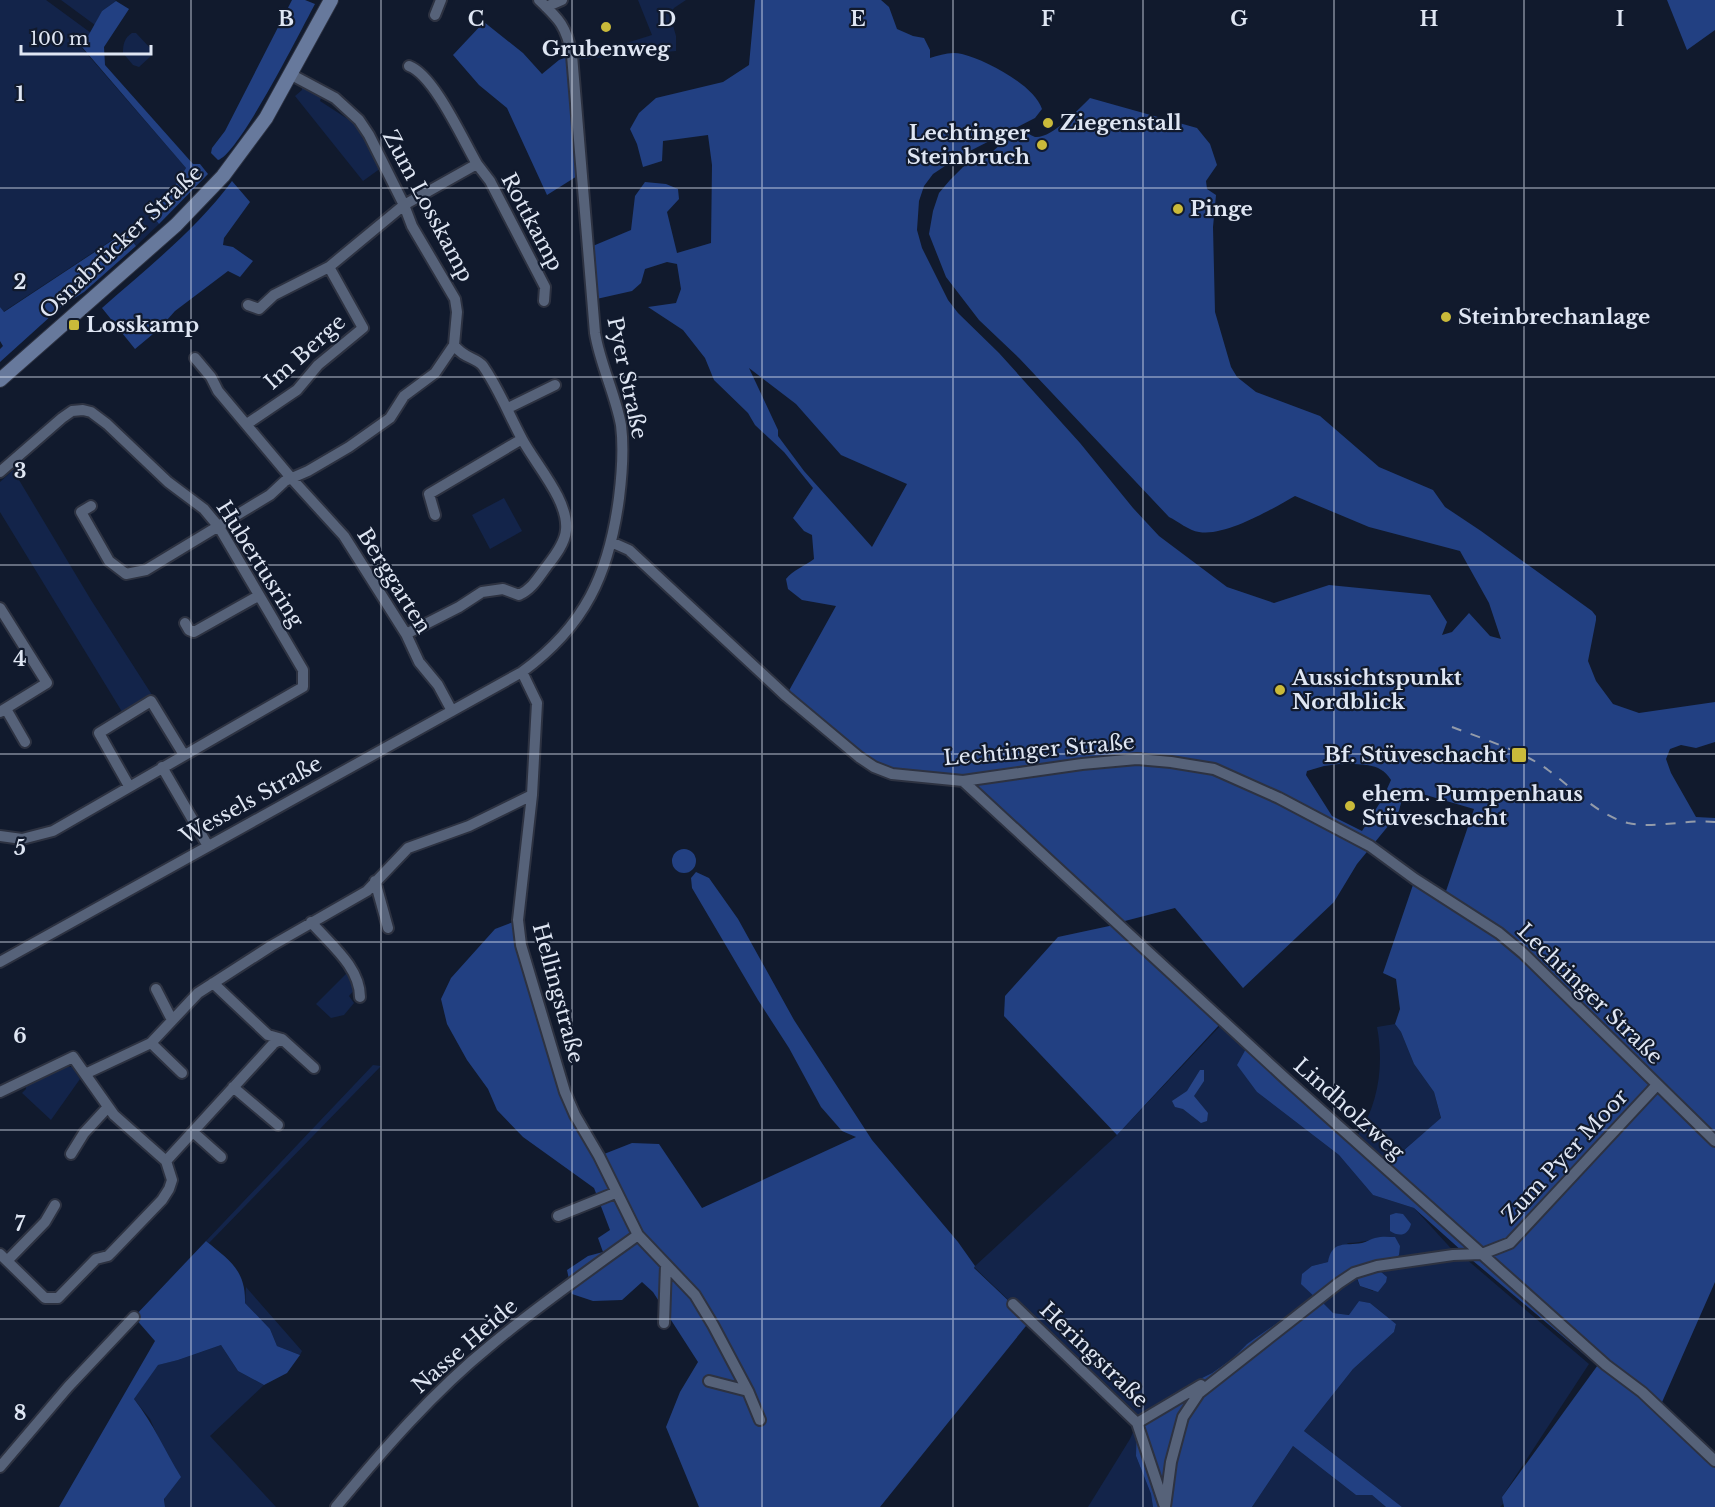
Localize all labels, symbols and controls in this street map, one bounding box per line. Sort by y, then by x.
text: B [278,7,294,31]
text: C [468,7,484,31]
text: D [658,7,676,31]
text: E [850,7,866,31]
text: F [1041,7,1055,31]
text: G [1230,7,1248,31]
text: H [1420,7,1439,31]
text: I [1616,7,1624,31]
scale bar [21,18,152,56]
marker: Grubenweg [599,20,613,34]
text: 100 m [30,28,88,50]
place label: Grubenweg [542,36,671,62]
text: 1 [16,82,25,106]
place label: Ziegenstall [1060,110,1182,136]
marker: Ziegenstall [1041,116,1055,130]
place label: Lechtinger Steinbruch [907,120,1031,170]
street label: Zum Losskamp [377,126,479,286]
marker: Lechtinger Steinbruch [1035,138,1049,152]
street label: Osnabrücker Straße [34,160,208,324]
street label: Rottkamp [495,169,569,275]
place label: Pinge [1190,196,1253,222]
marker: Pinge [1171,202,1185,216]
text: 2 [13,270,27,294]
place label: Steinbrechanlage [1458,304,1650,330]
street label: Im Berge [259,309,351,395]
marker: Steinbrechanlage [1439,310,1453,324]
place label: Losskamp [86,312,199,338]
street label: Pyer Straße [601,314,653,442]
marker: Losskamp [67,318,81,332]
text: 3 [14,459,26,483]
street label: Hubertusring [211,496,310,633]
street label: Berggarten [351,523,437,639]
text: 4 [13,647,27,671]
place label: Aussichtspunkt Nordblick [1291,665,1462,715]
marker: Aussichtspunkt Nordblick [1273,683,1287,697]
street label: Lechtinger Straße [942,729,1136,771]
place label: Bf. Stüveschacht [1324,742,1506,768]
marker: Bf. Stüveschacht [1510,746,1528,764]
street label: Wessels Straße [175,750,326,850]
place label: ehem. Pumpenhaus Stüveschacht [1362,781,1583,831]
marker: ehem. Pumpenhaus Stüveschacht [1343,799,1357,813]
text: 5 [14,836,26,860]
street label: Lechtinger Straße [1512,918,1668,1070]
street label: Hellingstraße [527,920,589,1066]
text: 6 [13,1024,27,1048]
street label: Lindholzweg [1288,1053,1410,1166]
street label: Zum Pyer Moor [1496,1084,1634,1228]
text: 7 [15,1212,26,1236]
street label: Nasse Heide [407,1293,523,1399]
street label: Heringstraße [1034,1297,1154,1413]
text: 8 [14,1401,26,1425]

